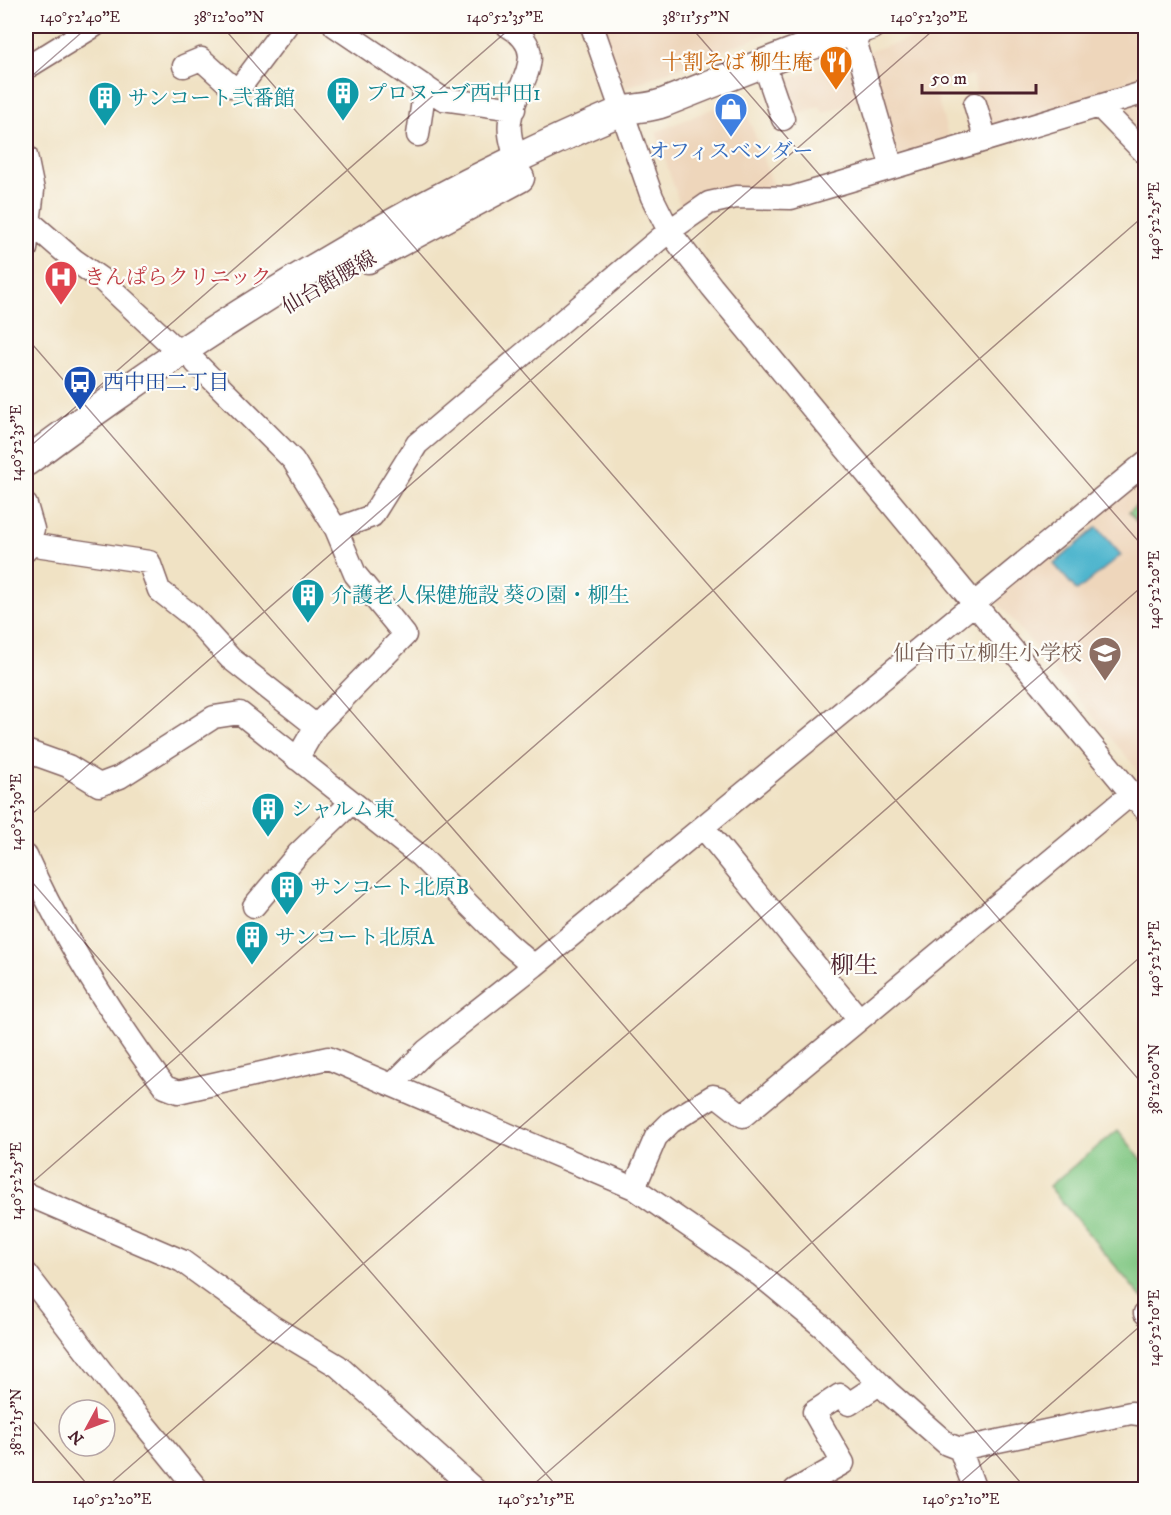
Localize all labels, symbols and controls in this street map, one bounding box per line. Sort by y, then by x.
text: 140°52'40"E [40,8,121,27]
text: 38°12'00"N [194,8,264,27]
text: 140°52'35"E [467,8,544,27]
text: 38°11'55"N [662,8,730,27]
text: 140°52'30"E [890,8,968,27]
restaurant icon: 十割そば 柳生庵 [818,44,854,91]
place label: 十割そば 柳生庵 [661,50,813,76]
scale bar [922,57,1036,95]
text: 50 m [931,68,967,90]
building icon: プロヌーブ西中田1 [325,75,361,122]
building icon: サンコート弐番館 [87,80,123,127]
place label: プロヌーブ西中田1 [366,81,541,107]
place label: サンコート弐番館 [128,86,295,112]
shop icon: オフィスベンダー [713,91,749,138]
place label: オフィスベンダー [649,139,813,165]
text: 140°52'25"E [1145,181,1164,260]
street label: 仙台館腰線 [278,245,381,320]
hospital icon: きんぱらクリニック [43,259,79,306]
place label: きんぱらクリニック [84,265,272,291]
bus stop icon: 西中田二丁目 [62,364,98,411]
place label: 西中田二丁目 [103,370,229,396]
text: 140°52'35"E [7,404,26,481]
text: 140°52'20"E [1145,550,1164,630]
building icon: 介護老人保健施設 葵の園・柳生 [290,577,326,624]
place label: 介護老人保健施設 葵の園・柳生 [331,583,630,609]
school or university icon: 仙台市立柳生小学校 [1087,635,1123,682]
place label: 仙台市立柳生小学校 [893,641,1082,667]
text: 140°52'30"E [7,773,26,851]
building icon: シャルム東 [250,791,286,838]
place label: シャルム東 [291,797,395,823]
building icon: サンコート北原B [269,869,305,916]
place label: サンコート北原B [310,875,469,901]
building icon: サンコート北原A [234,919,270,966]
text: 140°52'15"E [1145,920,1164,997]
place label: サンコート北原A [275,925,435,951]
district label: 柳生 [830,951,878,981]
text: 38°12'00"N [1145,1044,1164,1114]
text: 140°52'25"E [7,1141,26,1220]
text: 140°52'10"E [1145,1289,1164,1367]
text: 38°12'15"N [7,1388,26,1456]
north arrow [57,1398,117,1458]
text: N [65,1426,88,1449]
text: 140°52'20"E [72,1490,152,1509]
text: 140°52'15"E [498,1490,575,1509]
text: 140°52'10"E [922,1490,1000,1509]

